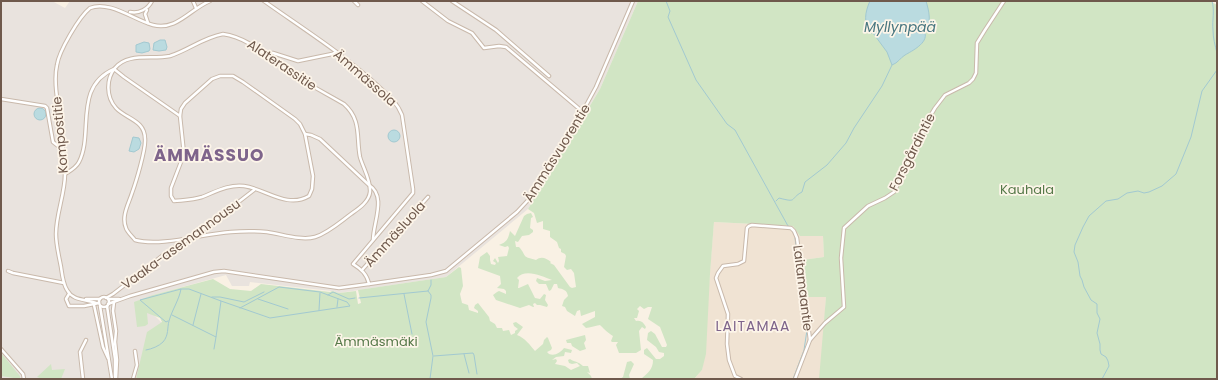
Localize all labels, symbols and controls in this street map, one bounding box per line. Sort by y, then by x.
water label: Myllynpää [864,17,937,37]
street label: Alaterassitie [244,35,320,95]
street label: Ämmässola [329,45,401,111]
street label: Kompostitie [47,96,73,174]
street label: Ämmäsvuorentie [519,100,595,206]
street label: Forsgårdintie [884,110,940,194]
district label: ÄMMÄSSUO [154,143,264,167]
park label: Kauhala [1000,180,1054,199]
street label: Vaaka-asemannousu [117,194,245,294]
street label: Ämmäsluola [360,197,430,271]
street label: Laitamaantie [788,244,818,332]
district label: LAITAMAA [716,316,790,336]
park label: Ämmäsmäki [334,332,418,351]

